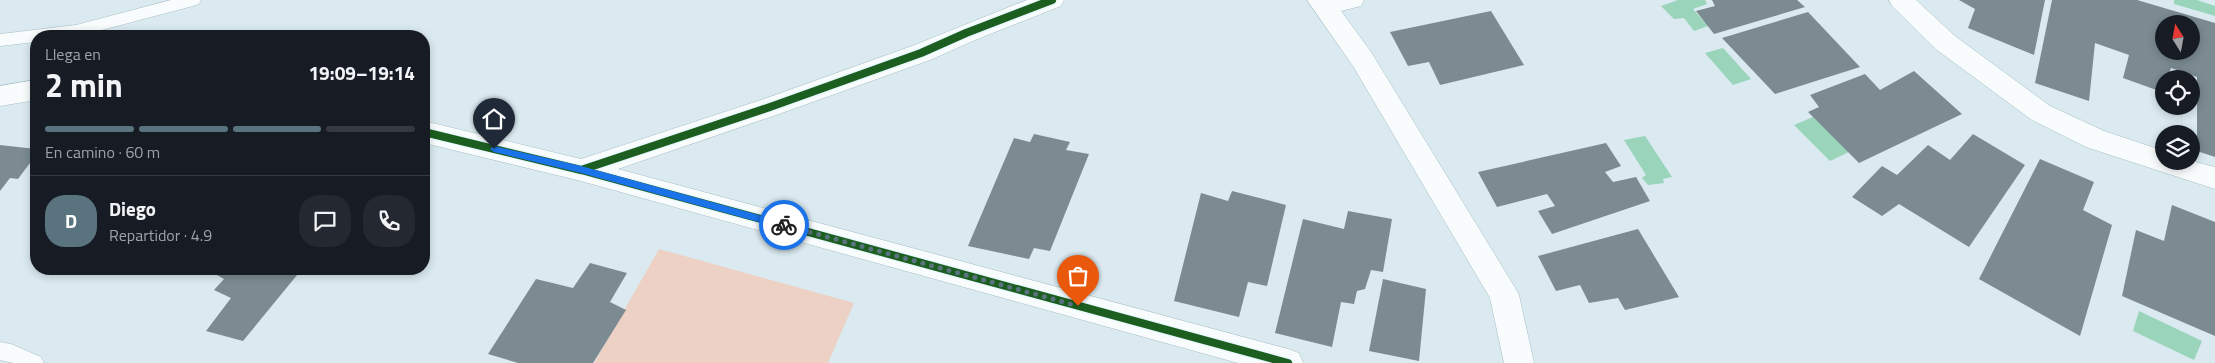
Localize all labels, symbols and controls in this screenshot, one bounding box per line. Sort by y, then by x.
north arrow [2155,15,2200,60]
map controls [2155,15,2200,170]
text: Llega en [45,42,101,66]
text: 19:09–19:14 [308,58,415,87]
text: 2 min [45,61,123,109]
button: locate [2155,70,2200,115]
pin [473,98,515,149]
icon: home [480,105,508,133]
button: layers [2155,125,2200,170]
text: En camino · 60 m [45,140,160,164]
text: Diego [109,194,156,223]
button: chat [299,195,351,247]
button: phone [363,195,415,247]
courier [759,200,809,250]
text: D [65,206,77,235]
icon: bike [770,211,798,239]
text: Repartidor · 4.9 [109,223,212,247]
pin [1057,255,1099,306]
icon: bag [1064,262,1092,290]

